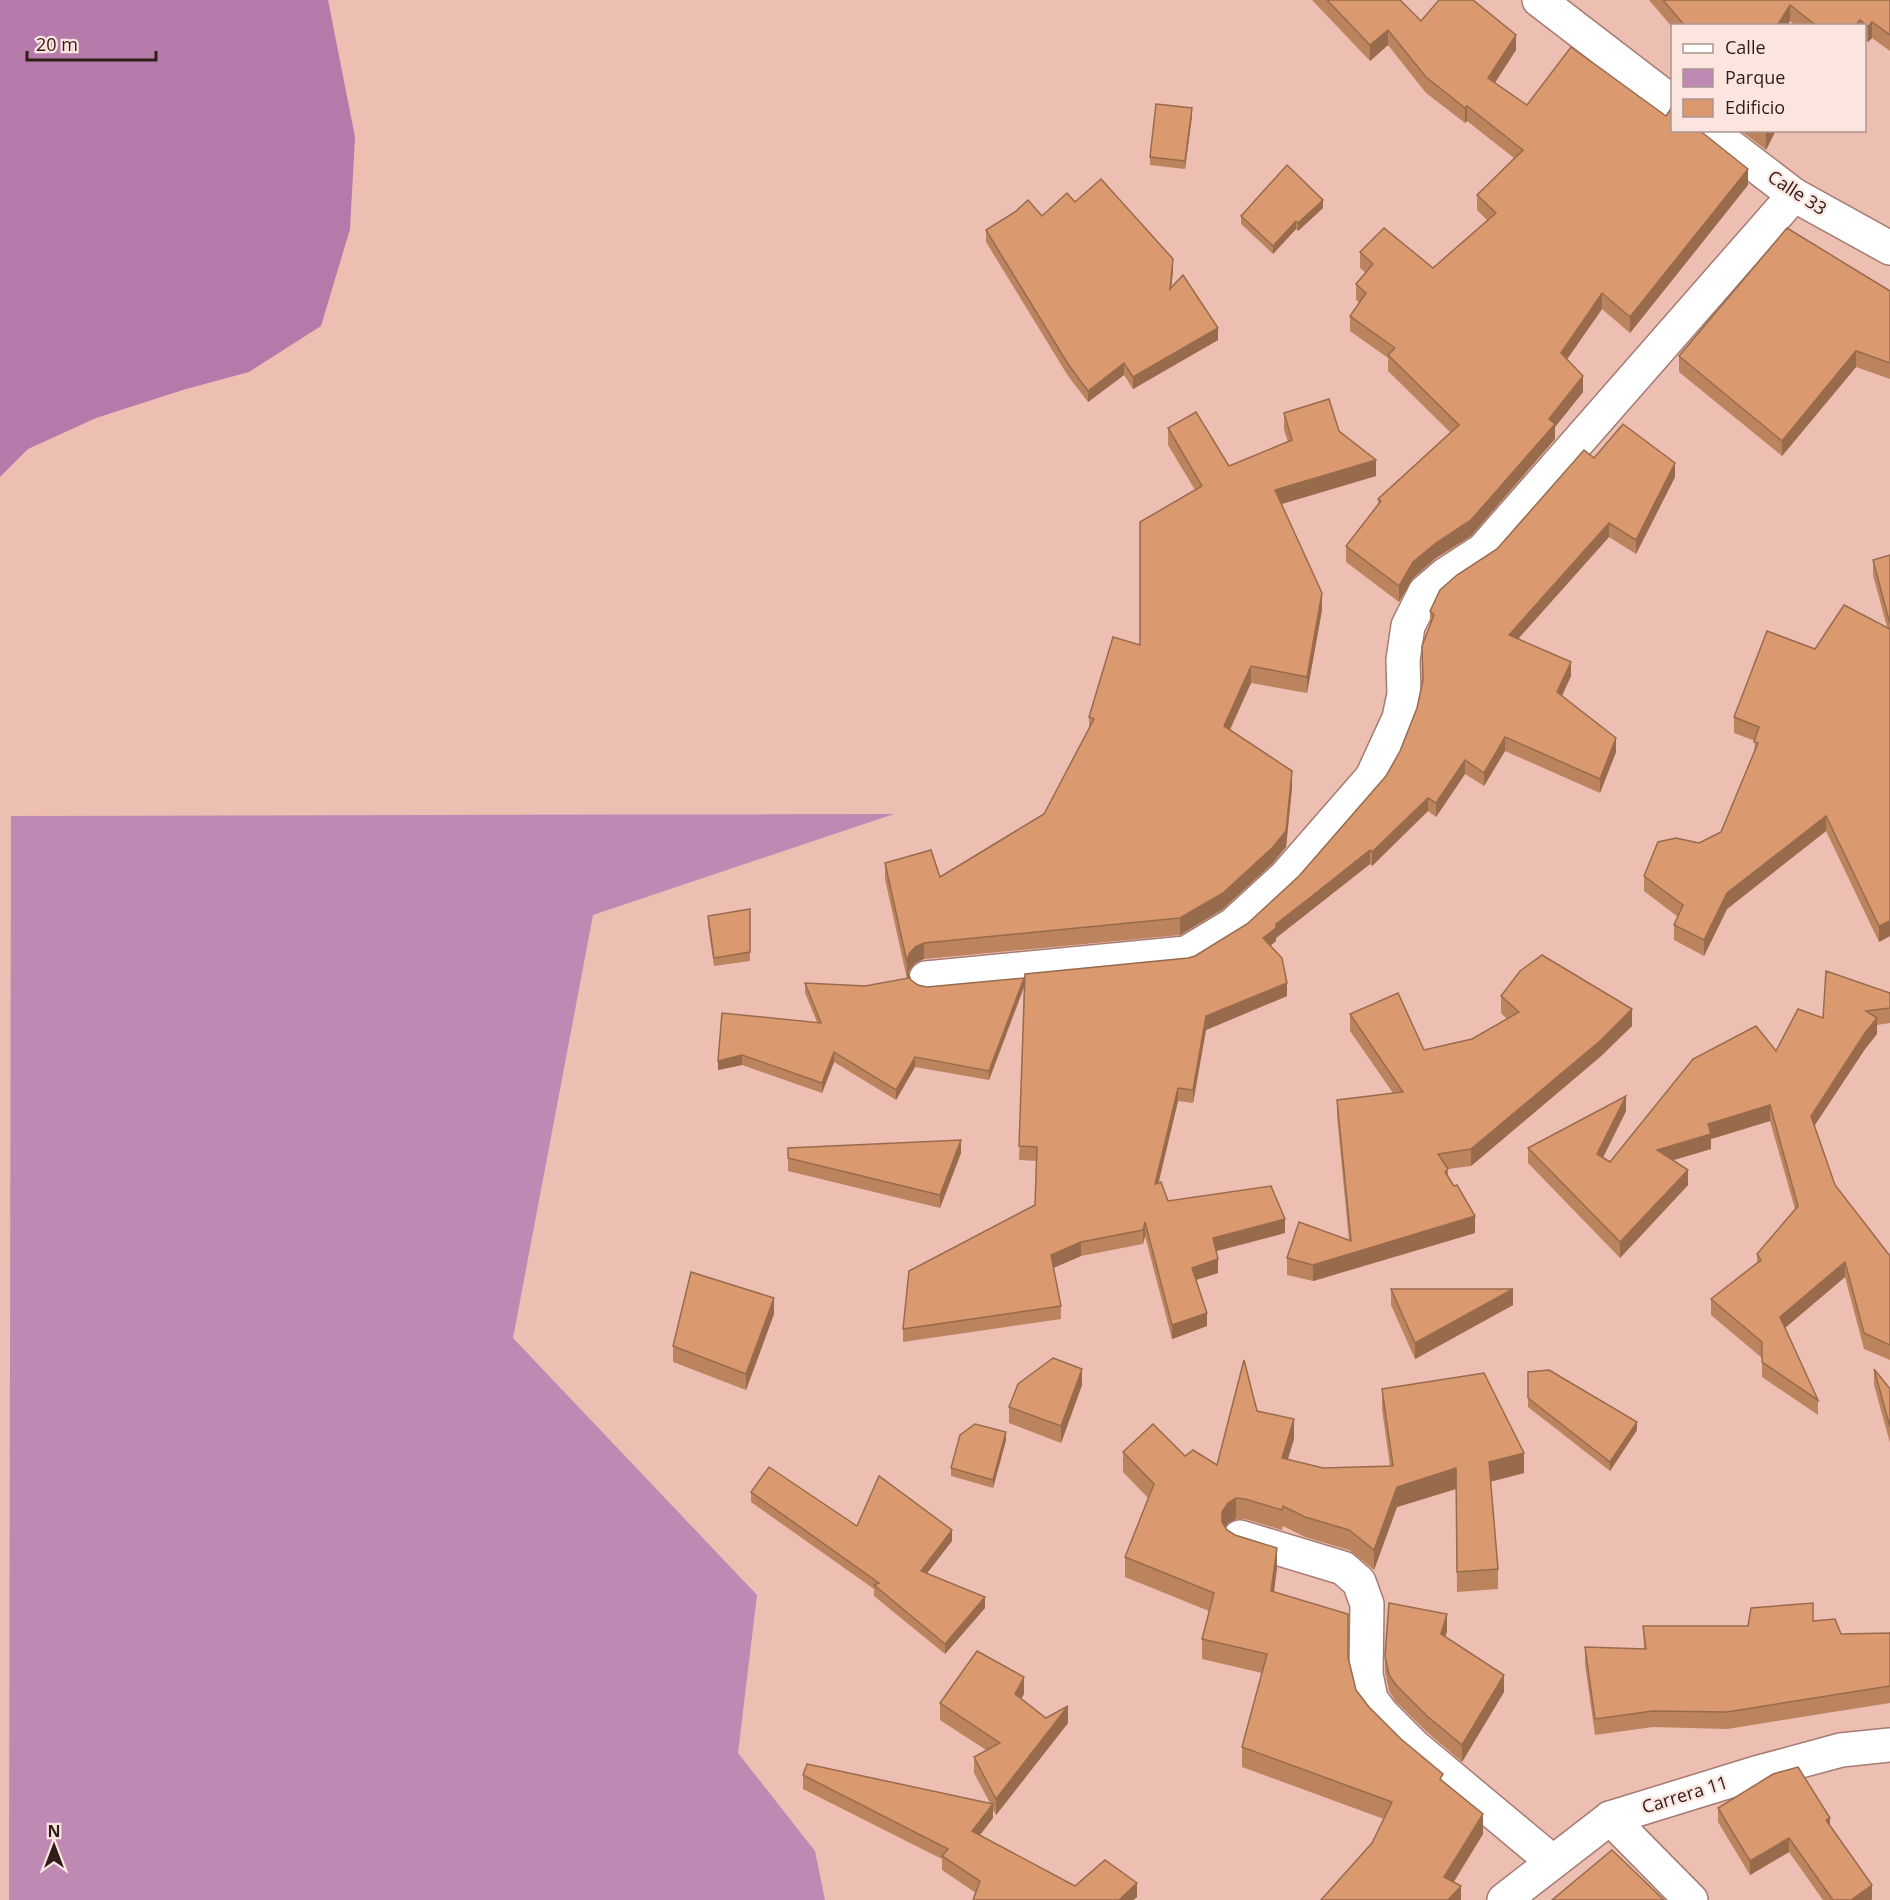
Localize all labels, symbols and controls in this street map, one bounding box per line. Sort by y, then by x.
scale bar [27,24,156,62]
legend [1671,24,1866,132]
text: 20 m [36,32,78,56]
text: Calle [1725,35,1766,59]
text: Parque [1725,65,1785,89]
text: Edificio [1725,95,1785,119]
street label: Calle 33 [1763,164,1832,220]
street label: Carrera 11 [1639,1770,1731,1818]
north arrow [24,1816,84,1876]
text: N [47,1820,61,1842]

